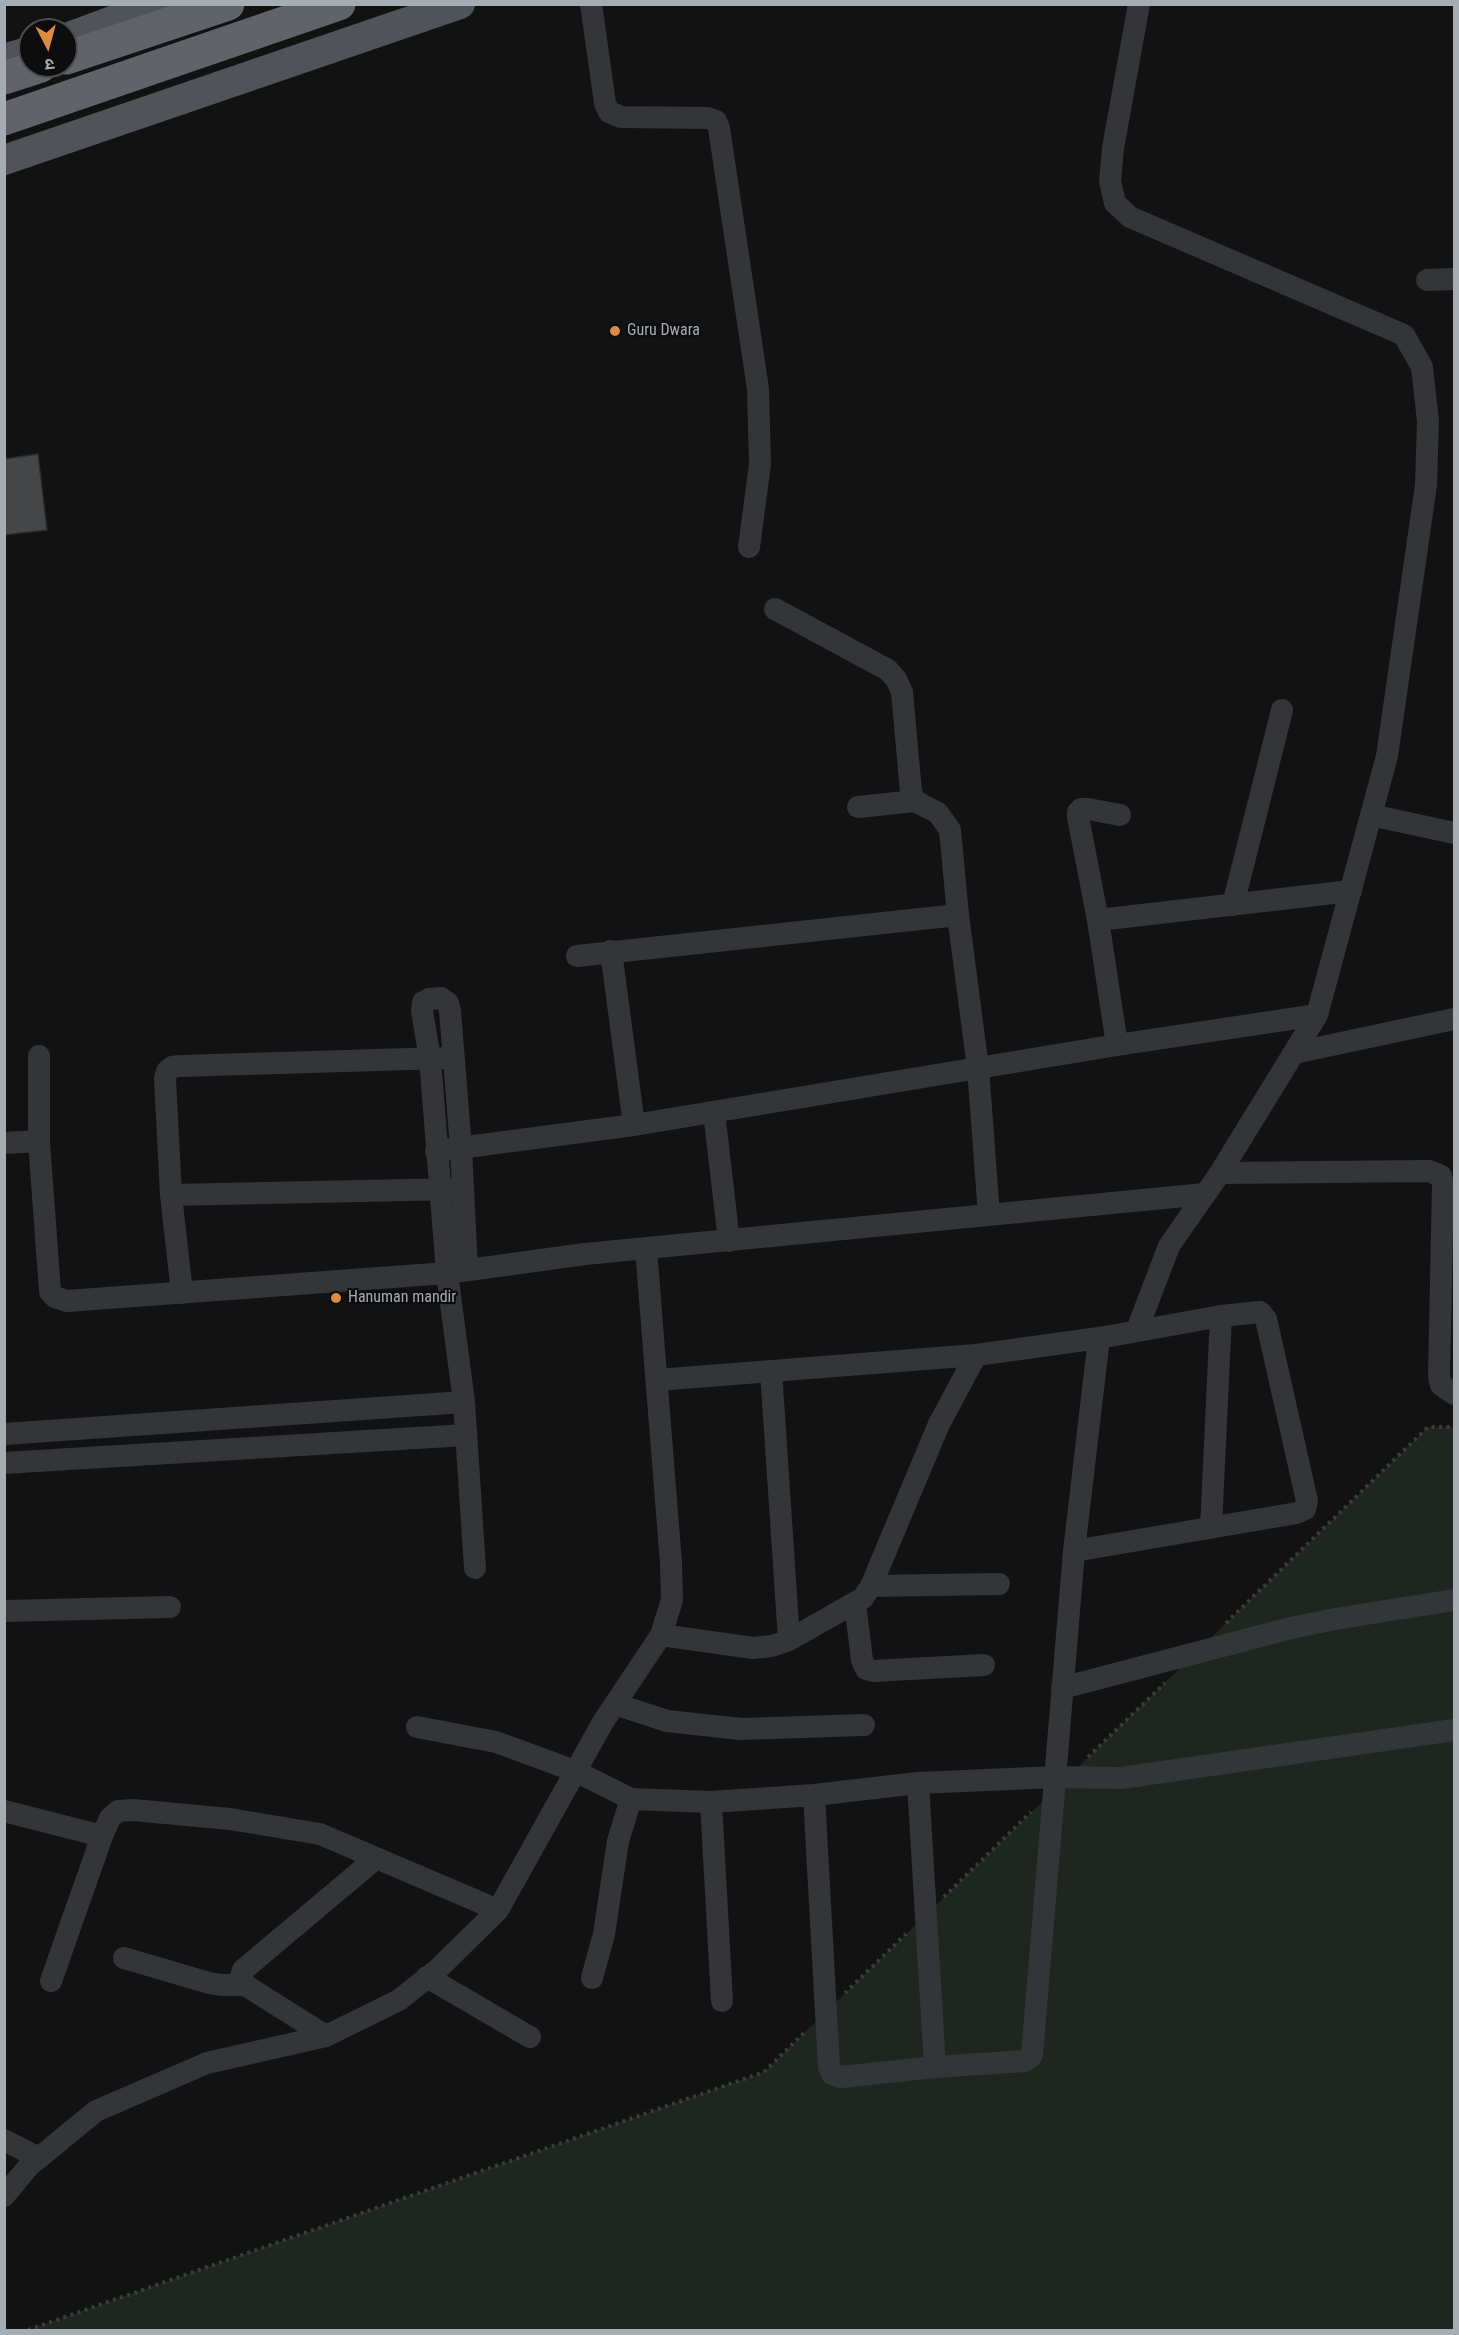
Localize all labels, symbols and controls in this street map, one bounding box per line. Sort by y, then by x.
north arrow [18,18,78,78]
text: उ [44,54,55,74]
place label: Guru Dwara [627,321,700,341]
marker: Guru Dwara [608,324,622,338]
place label: Hanuman mandir [348,1288,456,1308]
marker: Hanuman mandir [329,1291,343,1305]

